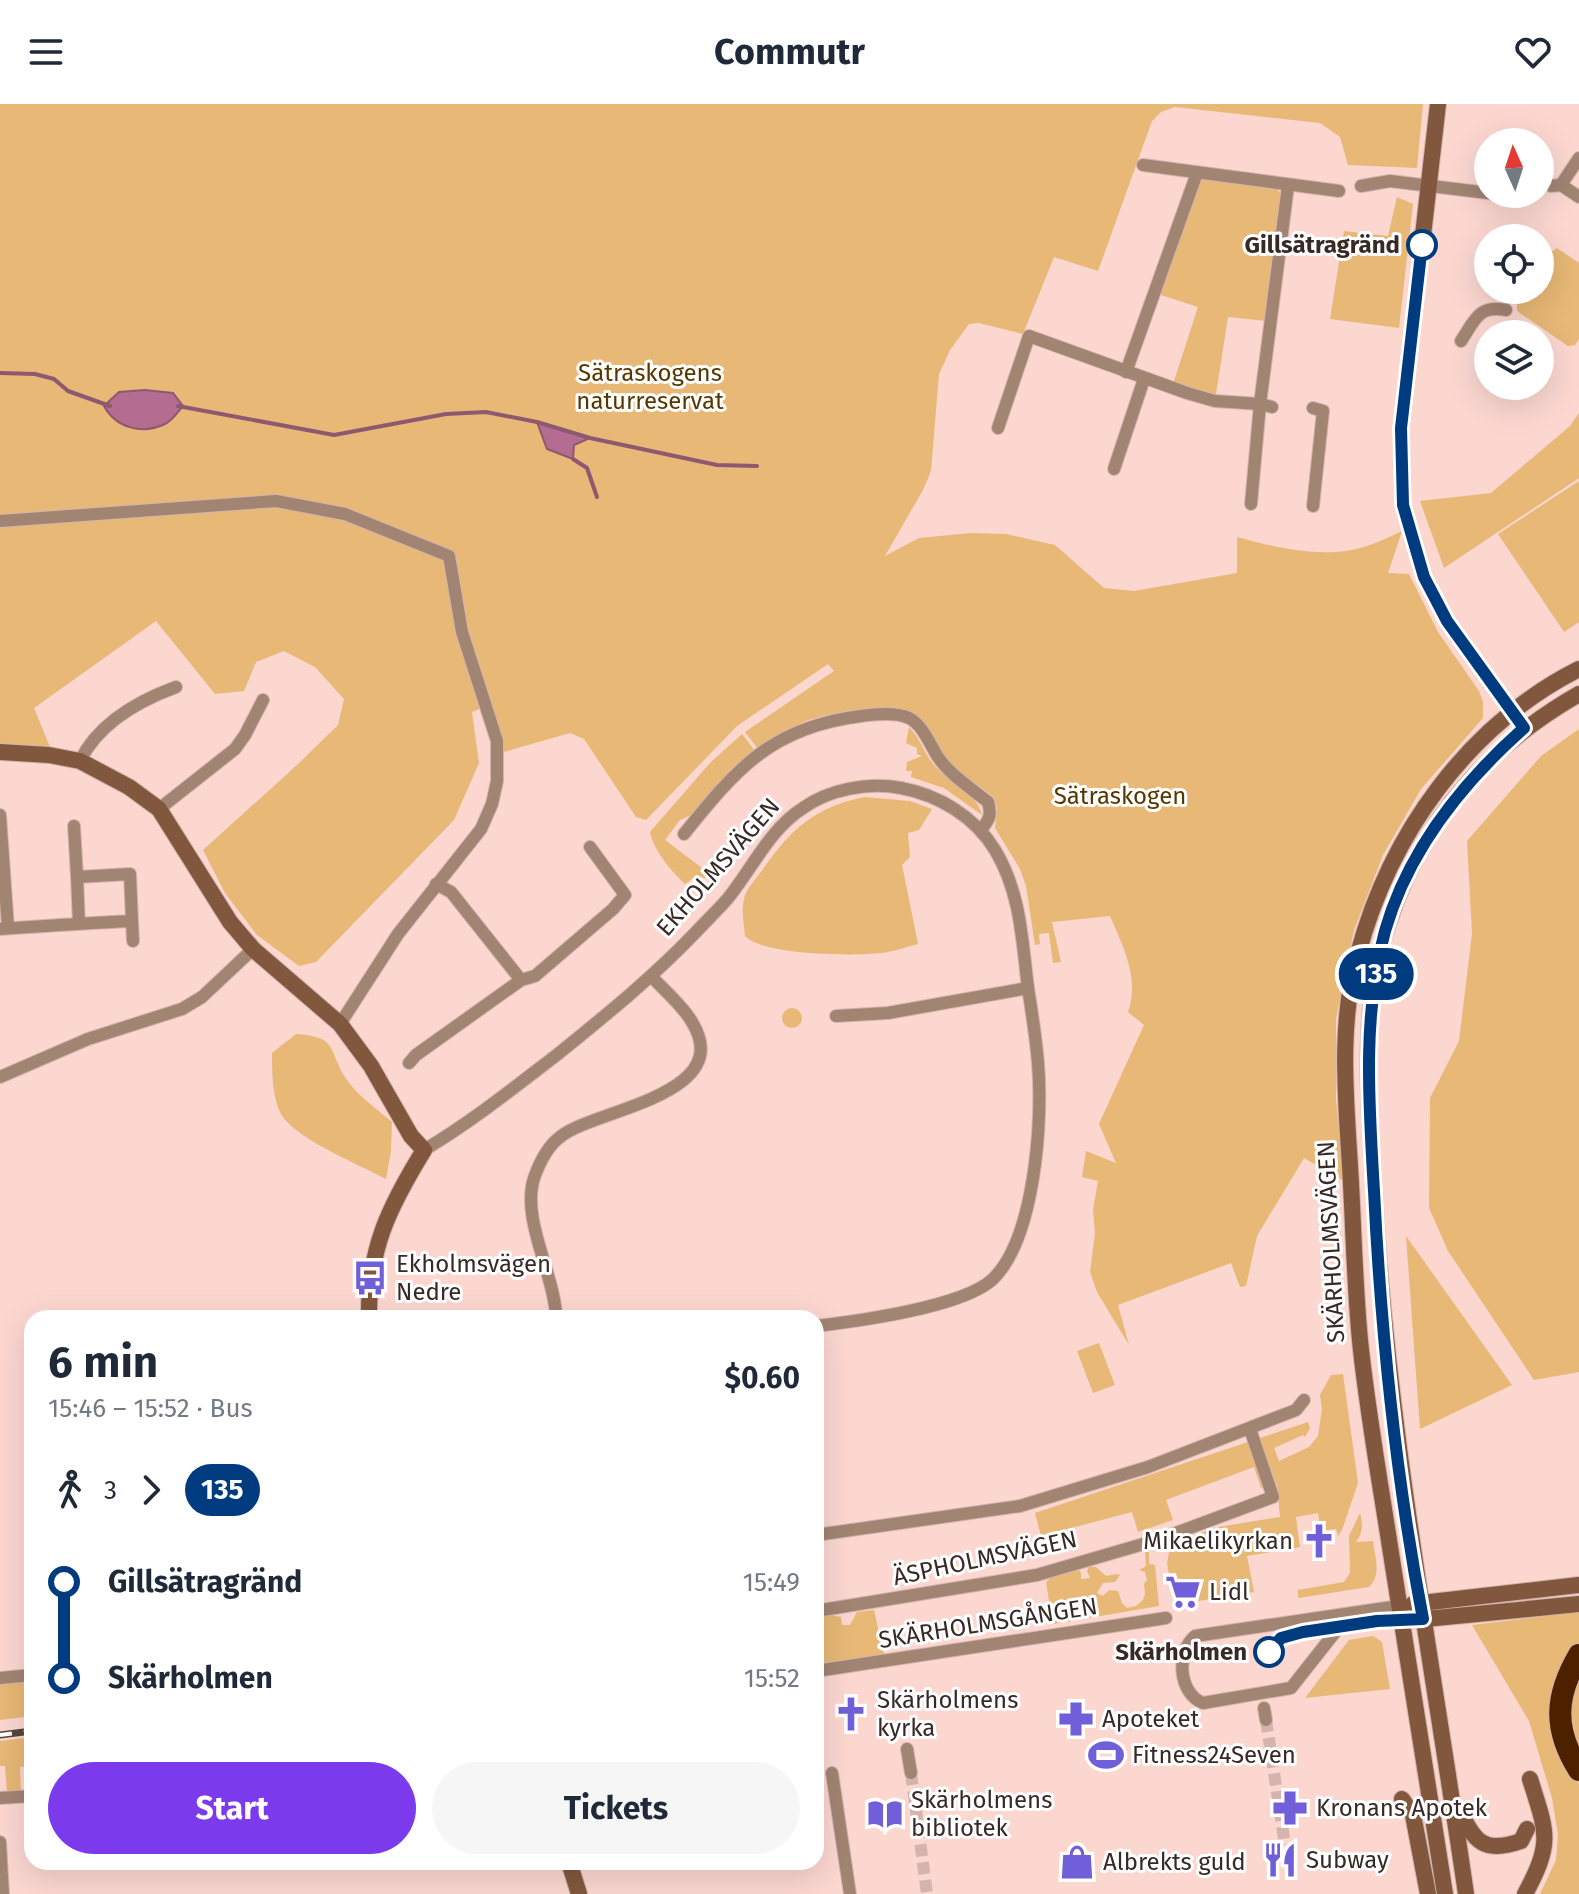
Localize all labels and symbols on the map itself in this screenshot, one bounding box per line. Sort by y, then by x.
north arrow [1474,128,1554,208]
marker: Gillsätragränd [1407,230,1437,260]
place label: Gillsätragränd [1245,231,1400,259]
park label: Sätraskogens naturreservat [576,359,724,415]
park label: Sätraskogen [1054,782,1186,810]
street label: EKHOLMSVÄGEN [651,792,785,942]
line badge: 135 [1330,948,1422,1000]
street label: SKÄRHOLMSVÄGEN [1312,1140,1350,1344]
place label: Ekholmsvägen Nedre [396,1250,551,1306]
bus stop icon: Ekholmsvägen Nedre [351,1259,389,1297]
church icon: Mikaelikyrkan [1300,1522,1338,1560]
street label: ÄSPHOLMSVÄGEN [891,1525,1079,1591]
place label: Mikaelikyrkan [1143,1527,1293,1555]
supermarket icon: Lidl [1164,1573,1202,1611]
place label: Lidl [1209,1578,1249,1606]
street label: SKÄRHOLMSGÅNGEN [876,1591,1099,1654]
marker: Skärholmen [1254,1637,1284,1667]
place label: Skärholmen [1115,1638,1247,1666]
place label: Skärholmens kyrka [877,1686,1018,1742]
church icon: Skärholmens kyrka [832,1695,870,1733]
pharmacy icon: Apoteket [1057,1700,1095,1738]
place label: Apoteket [1102,1705,1200,1733]
sports icon: Fitness24Seven [1087,1736,1125,1774]
place label: Fitness24Seven [1132,1741,1296,1769]
place label: Skärholmens bibliotek [911,1786,1052,1842]
pharmacy icon: Kronans Apotek [1271,1789,1309,1827]
place label: Kronans Apotek [1316,1794,1488,1822]
library icon: Skärholmens bibliotek [866,1795,904,1833]
restaurant icon: Subway [1261,1841,1299,1879]
shop icon: Albrekts guld [1058,1843,1096,1881]
place label: Subway [1306,1846,1389,1874]
place label: Albrekts guld [1103,1848,1246,1876]

